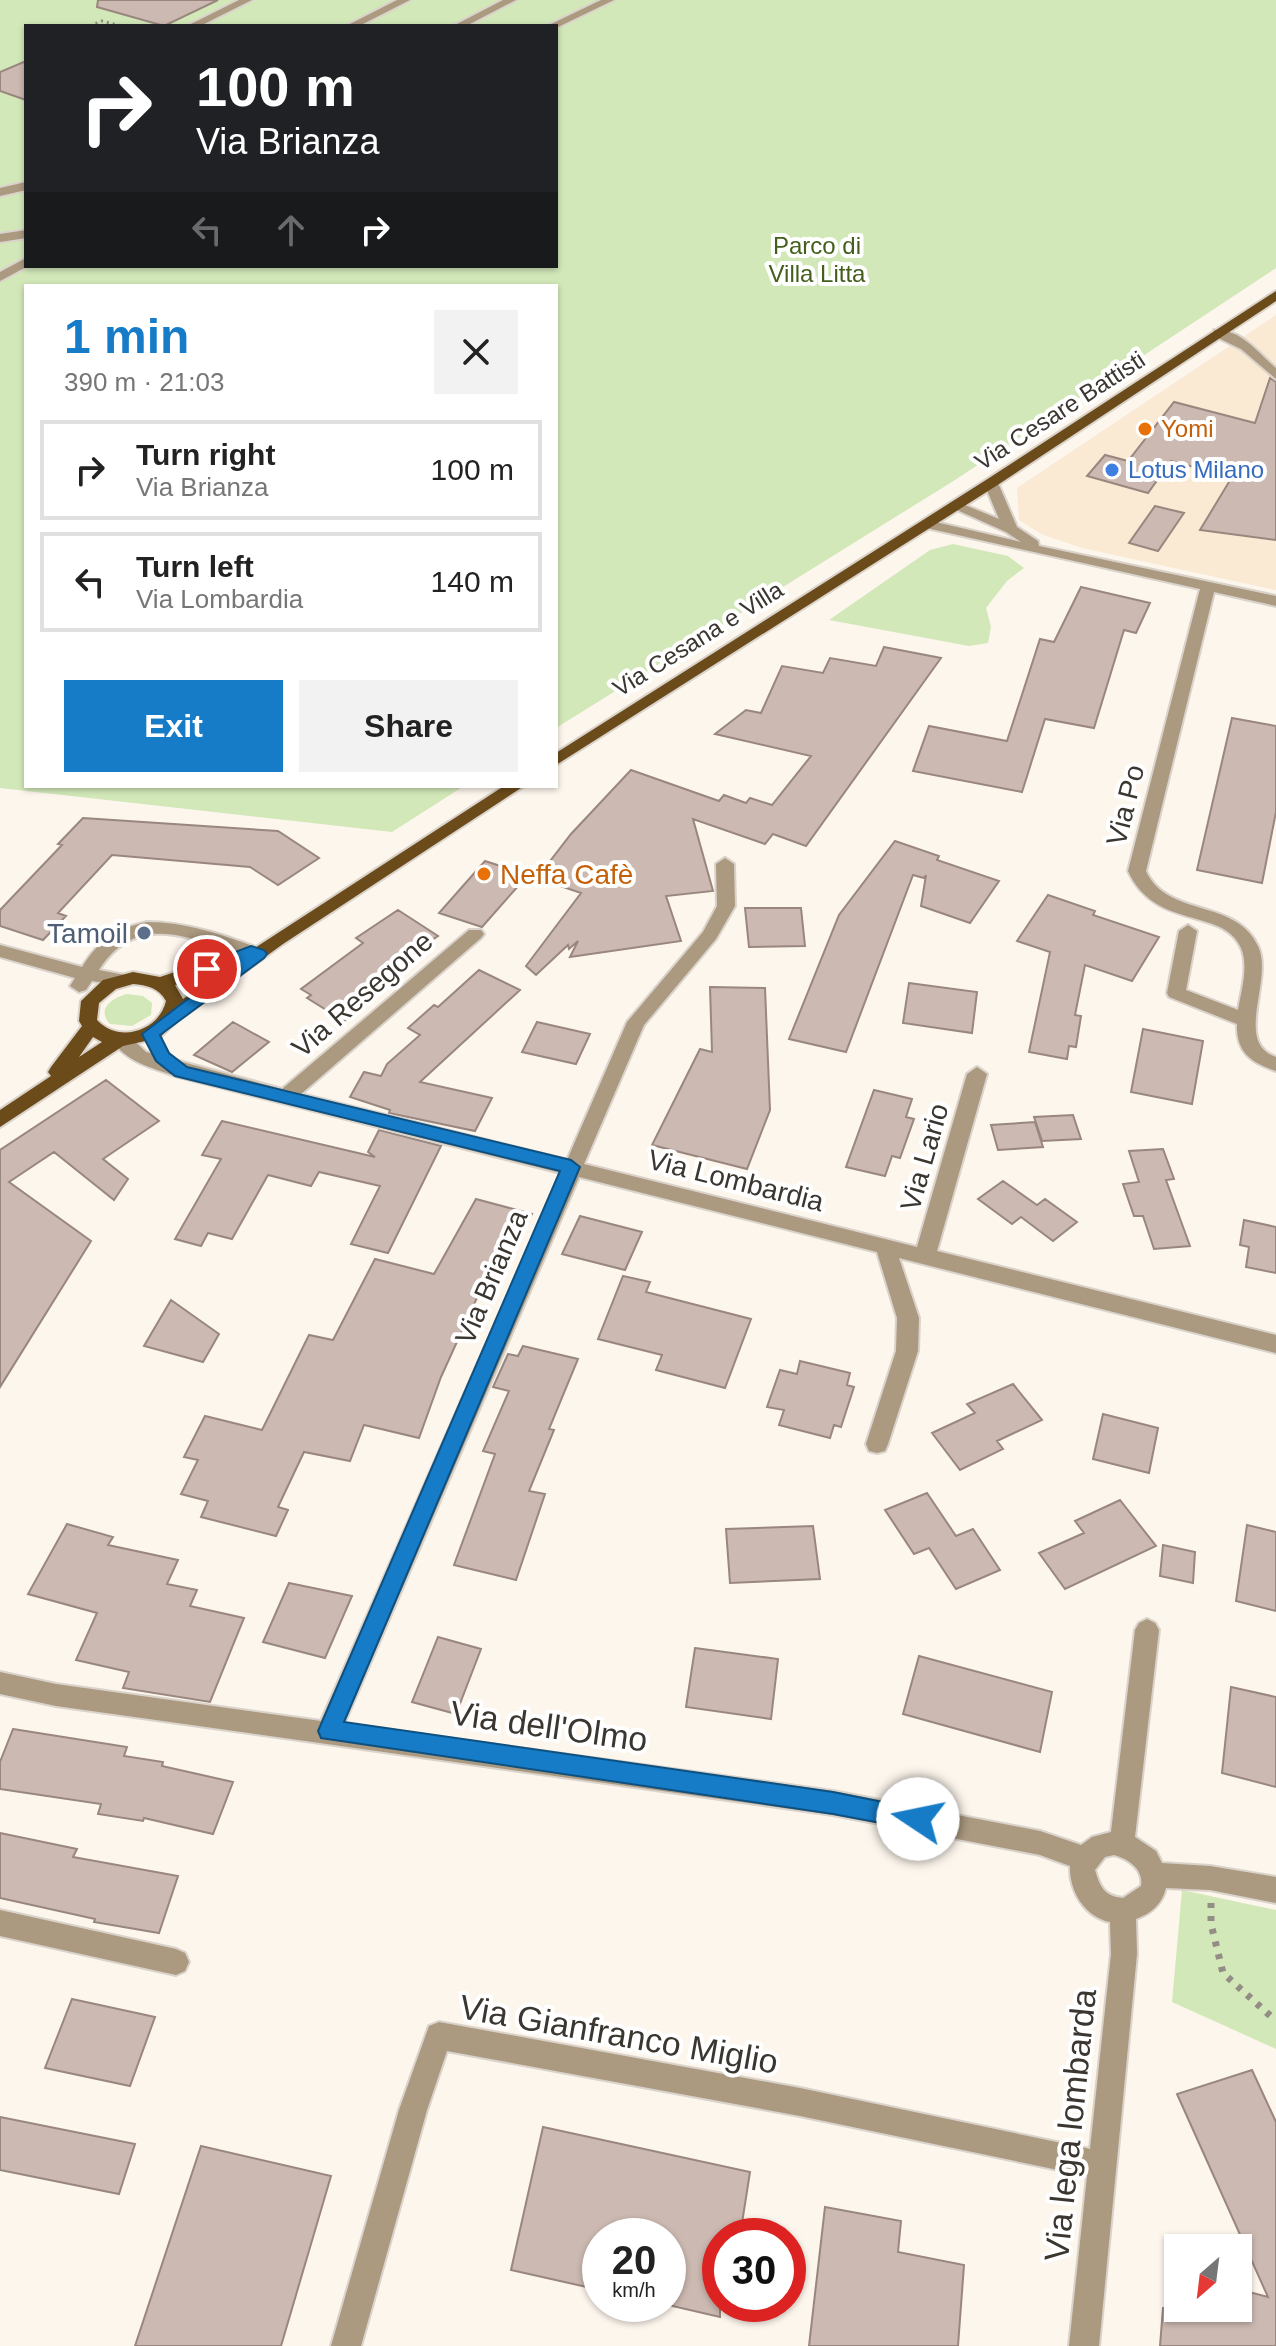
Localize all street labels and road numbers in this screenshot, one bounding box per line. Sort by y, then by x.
street label: Via Cesare Battisti [970,346,1150,476]
street label: Via Cesana e Villa [608,575,788,702]
street label: Via Po [1101,762,1150,849]
street label: Via Resegone [286,925,439,1064]
street label: Via Lario [894,1100,955,1214]
street label: Via Lombardia [645,1144,827,1217]
street label: Via Brianza [449,1205,534,1349]
street label: Via dell'Olmo [448,1693,650,1759]
street label: Via Gianfranco Miglio [457,1987,781,2081]
street label: Via lega lombarda [1037,1987,1103,2263]

